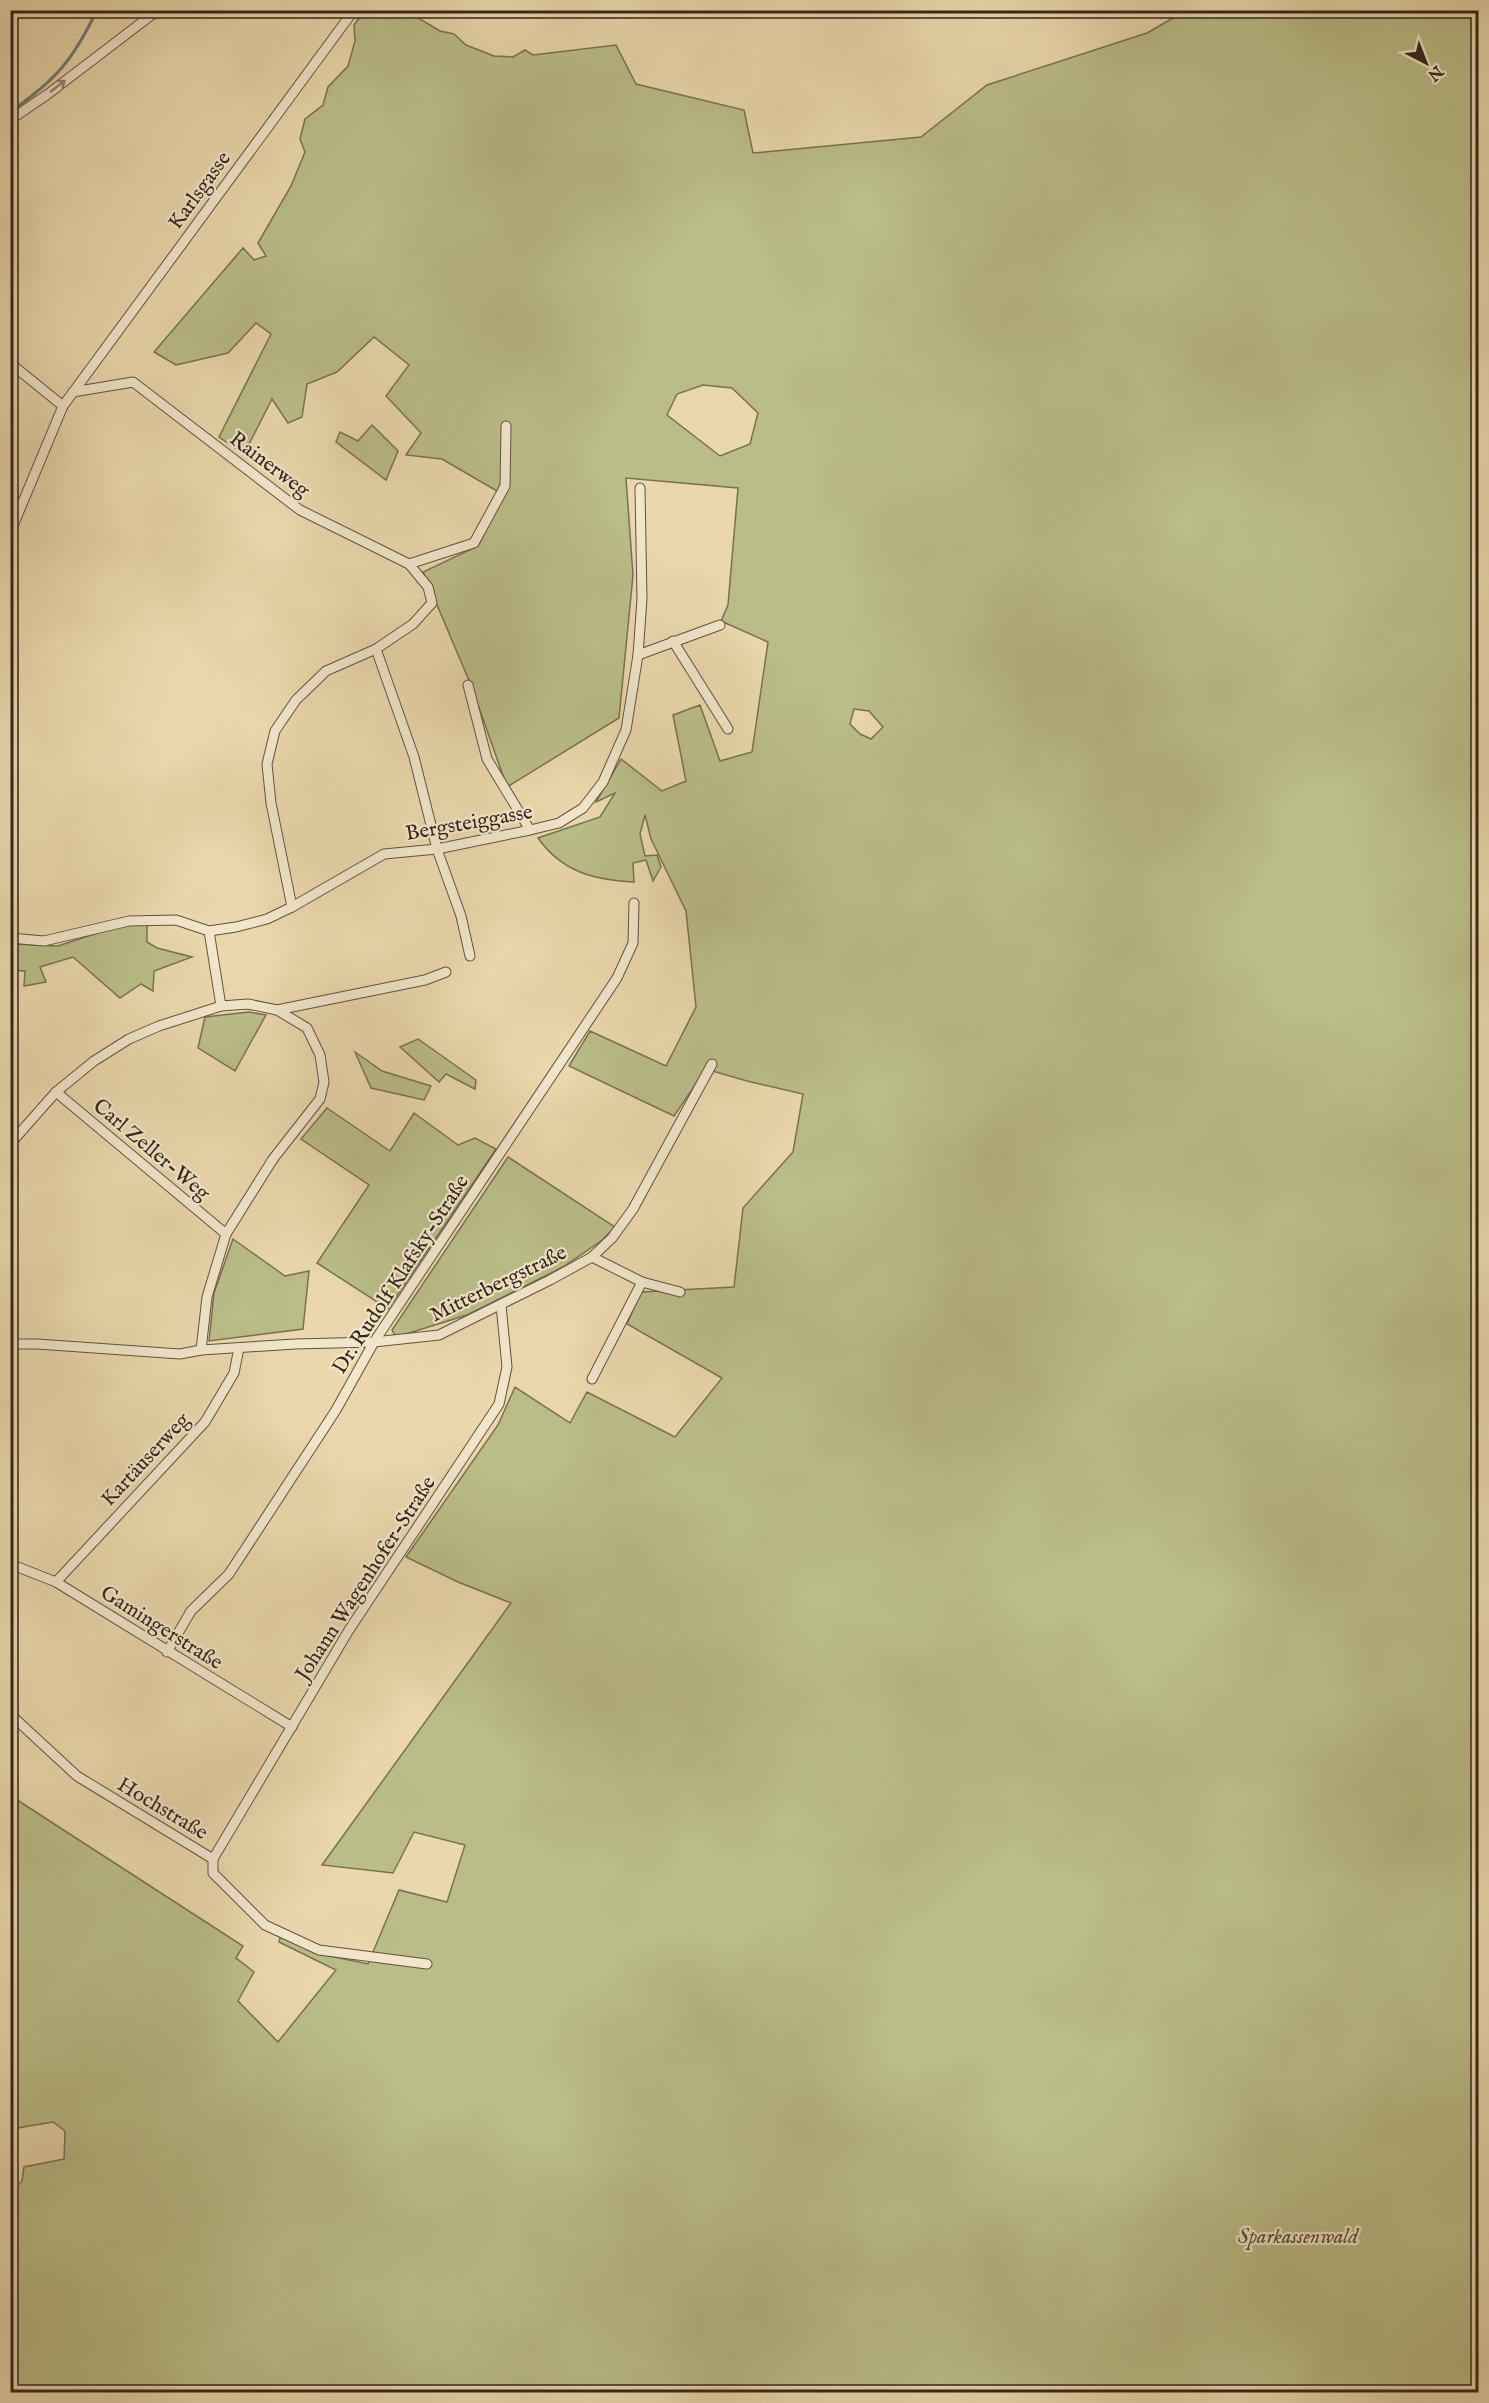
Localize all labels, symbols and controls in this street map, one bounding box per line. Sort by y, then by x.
north arrow [1396,33,1456,93]
text: N [1423,60,1447,85]
one-way arrow [50,80,66,93]
street label: Karlsgasse [163,146,238,235]
street label: Rainerweg [223,426,315,505]
street label: Bergsteiggasse [404,799,535,848]
street label: Carl Zeller-Weg [87,1093,216,1207]
street label: Dr. Rudolf Klafsky-Straße [327,1170,476,1380]
street label: Mitterbergstraße [426,1239,572,1329]
street label: Kartäuserweg [96,1407,197,1513]
street label: Johann Wagenhofer-Straße [289,1471,443,1688]
street label: Gamingerstraße [95,1580,228,1677]
street label: Hochstraße [112,1772,213,1847]
park label: Sparkassenwald [1238,2224,1360,2251]

